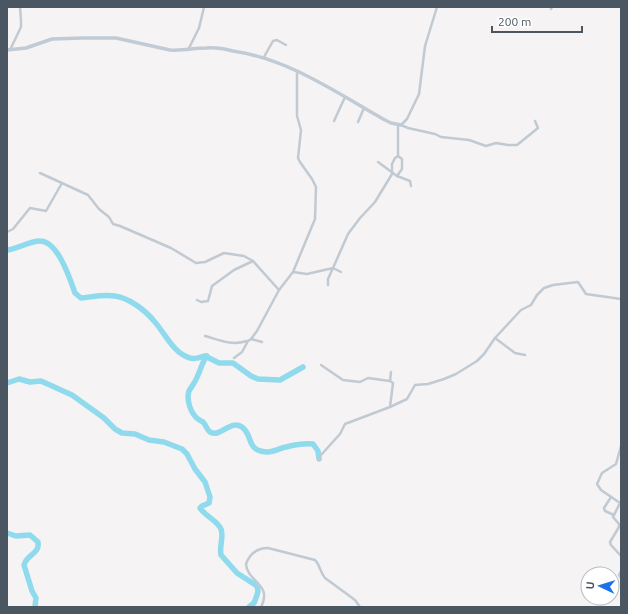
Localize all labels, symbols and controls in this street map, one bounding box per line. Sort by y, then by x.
scale bar [492,8,582,34]
text: 200 m [498,15,531,28]
north arrow [580,566,620,606]
text: U [584,581,596,590]

